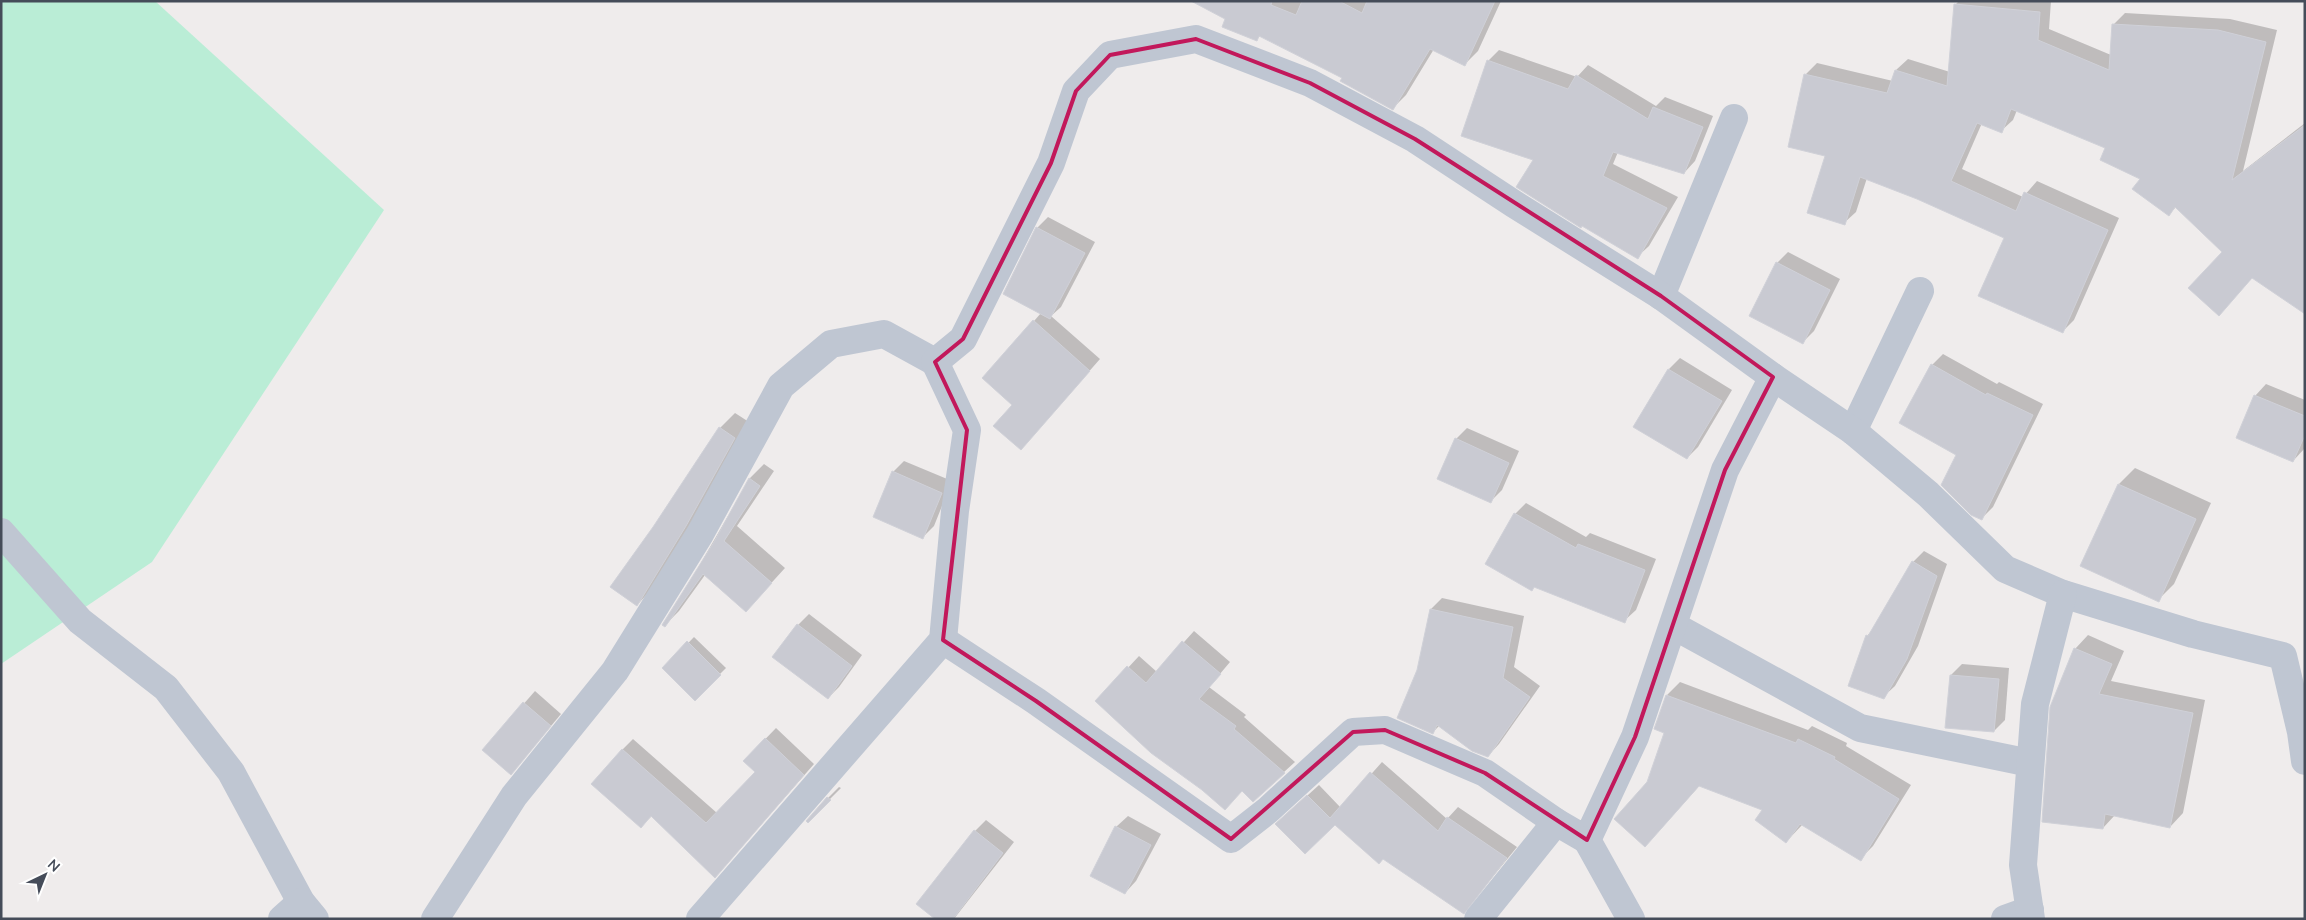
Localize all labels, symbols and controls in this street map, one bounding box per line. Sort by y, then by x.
north arrow [20,850,70,900]
text: N [43,855,64,876]

